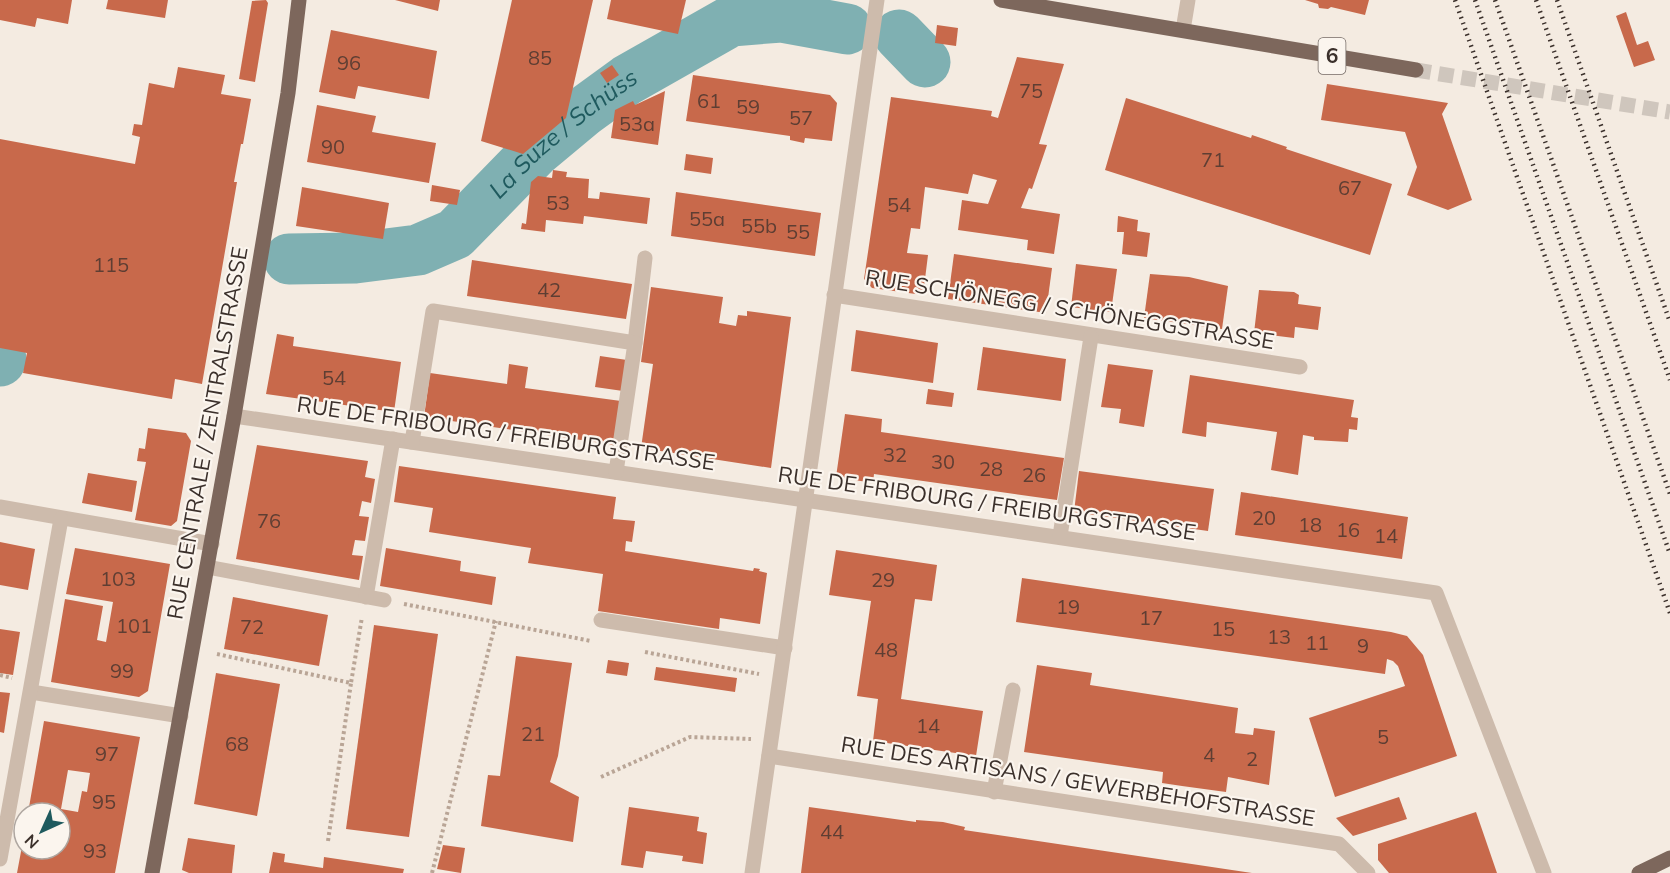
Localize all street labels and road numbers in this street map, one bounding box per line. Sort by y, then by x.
road number: 6 [1318,38,1346,74]
street label: RUE CENTRALE / ZENTRALSTRASSE [160,244,254,622]
street label: RUE SCHÖNEGG / SCHÖNEGGSTRASSE [863,263,1277,355]
street label: RUE DE FRIBOURG / FREIBURGSTRASSE [295,390,717,476]
street label: RUE DE FRIBOURG / FREIBURGSTRASSE [776,460,1198,546]
street label: RUE DES ARTISANS / GEWERBEHOFSTRASSE [839,730,1317,832]

